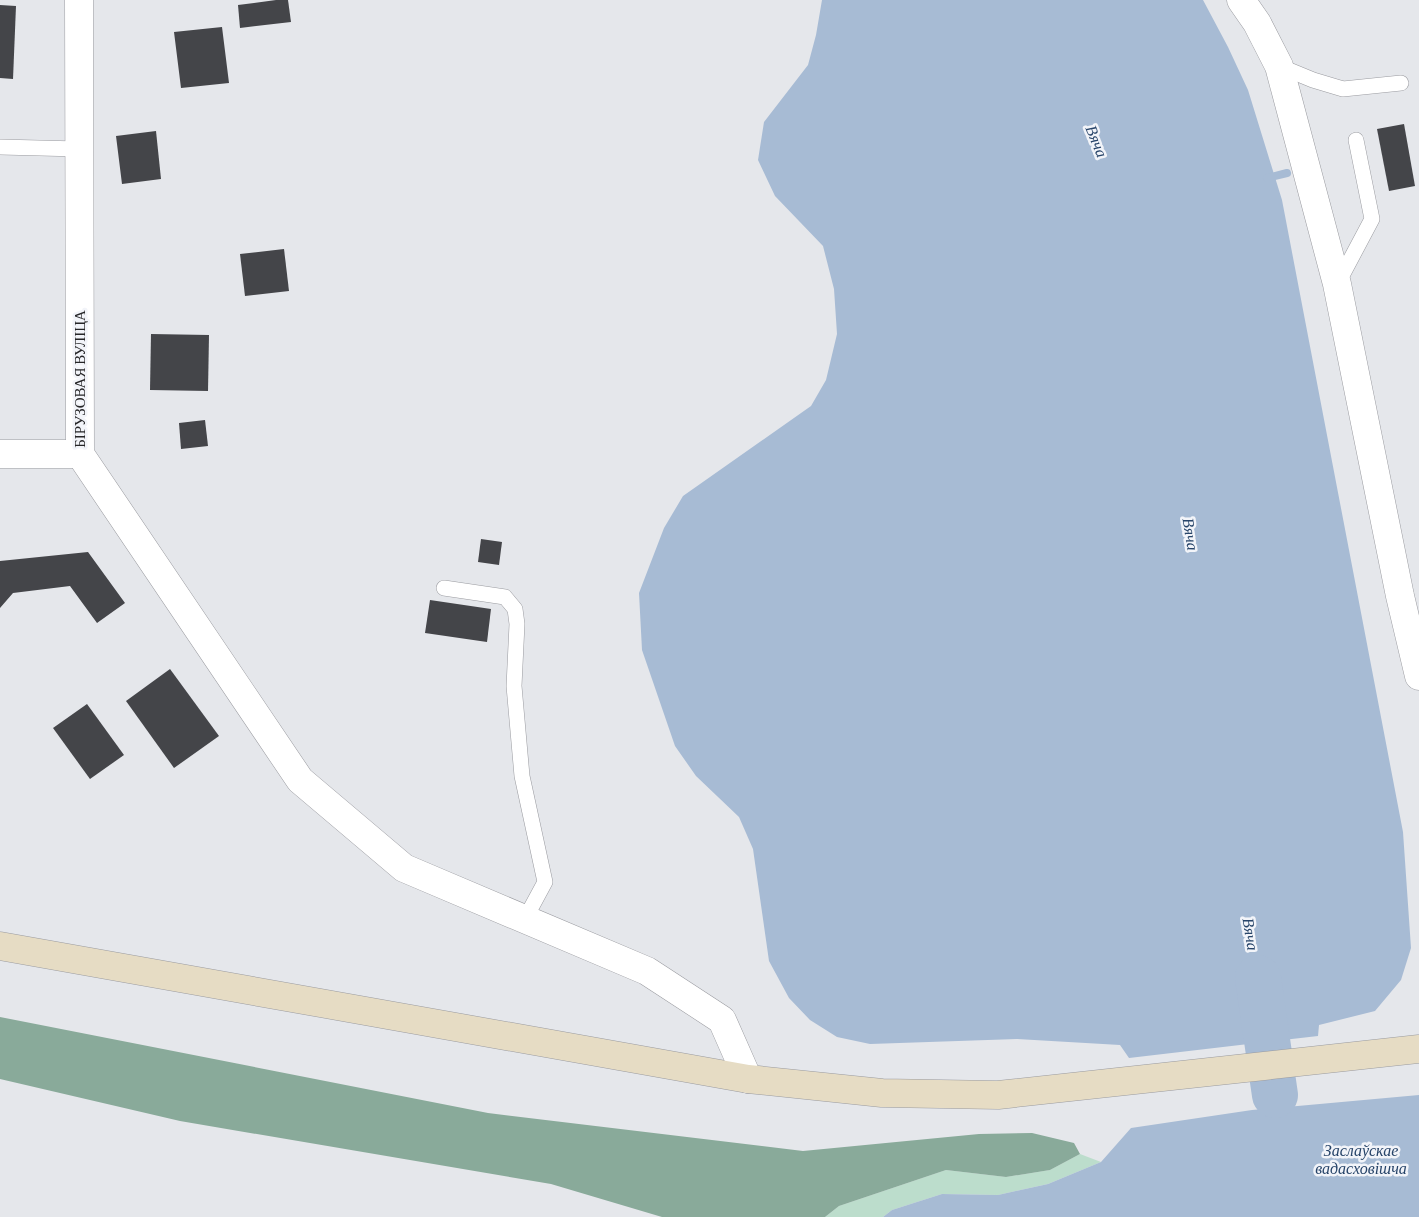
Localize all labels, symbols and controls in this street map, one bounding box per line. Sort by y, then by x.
water label: Вяча [1082,123,1111,160]
street label: БІРУЗОВАЯ ВУЛІЦА [72,310,88,448]
water label: Вяча [1180,516,1201,552]
water label: Вяча [1240,916,1261,952]
water label: Заслаўскае вадасховішча [1315,1142,1407,1177]

